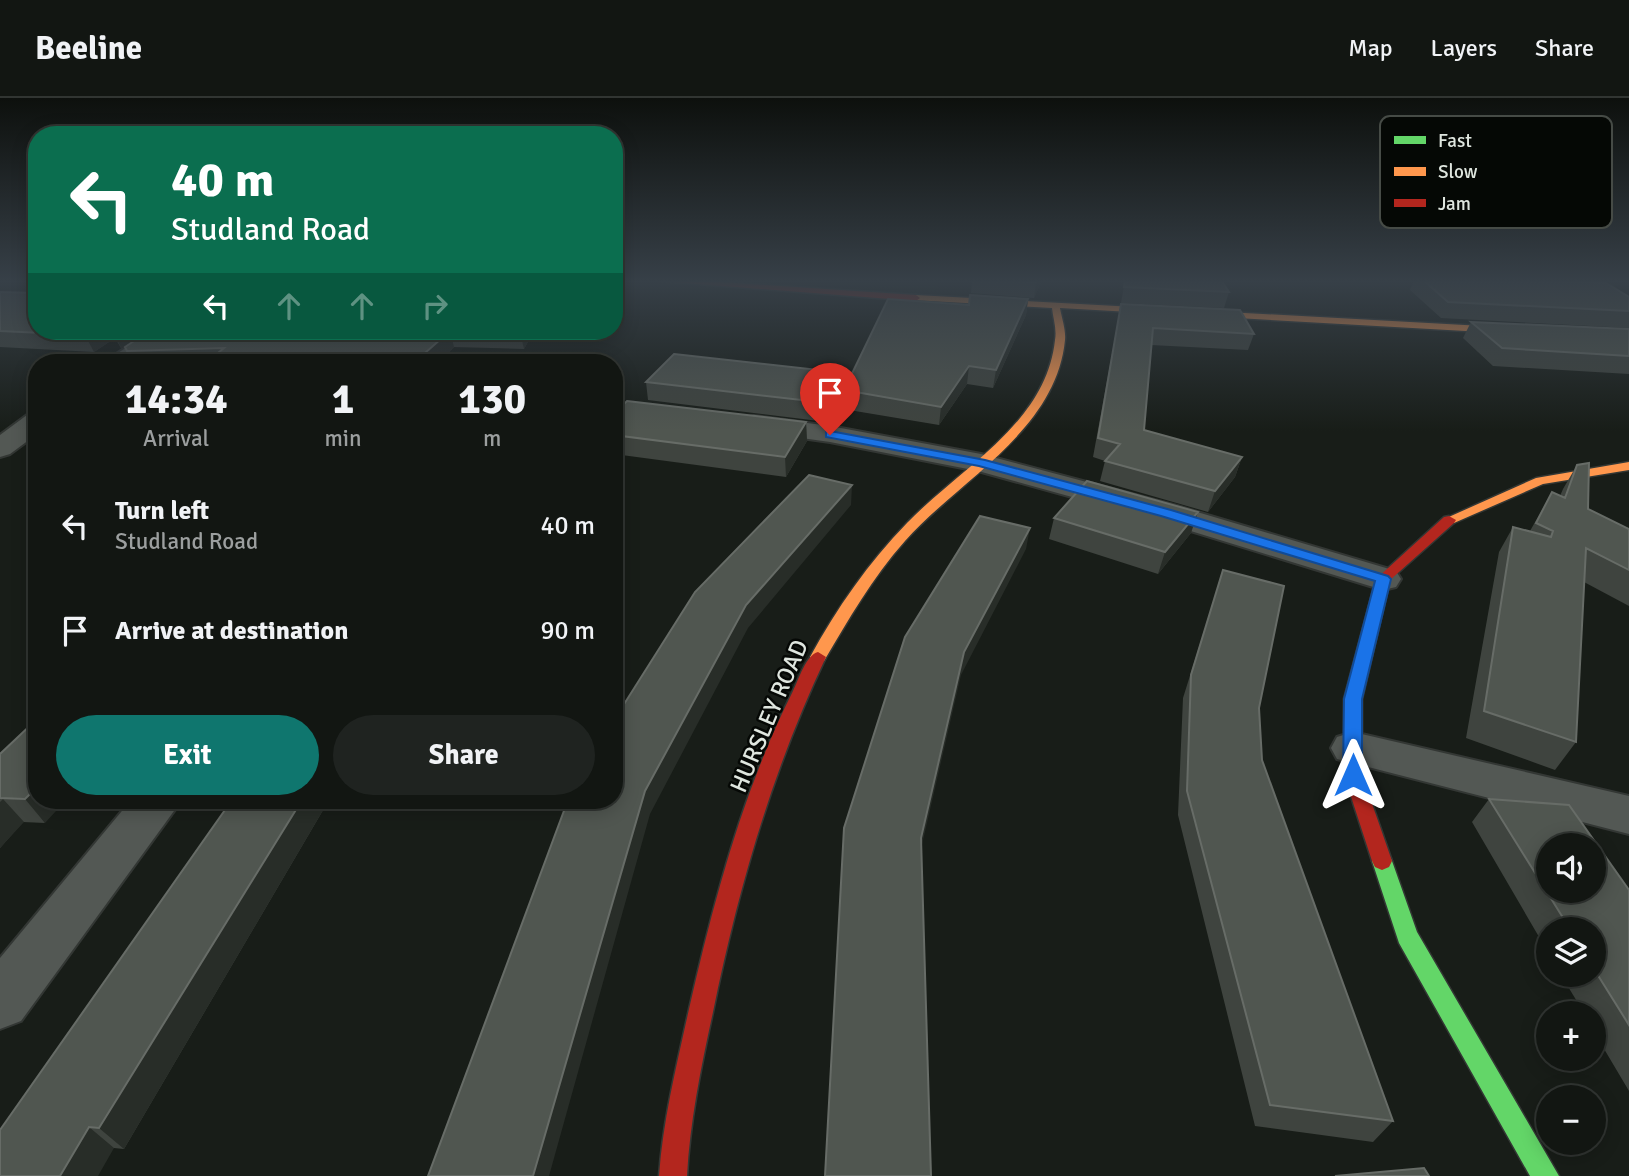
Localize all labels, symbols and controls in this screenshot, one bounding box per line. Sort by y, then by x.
text: Beeline [35,28,142,69]
text: Map [1348,33,1393,63]
text: Layers [1431,33,1497,63]
text: Share [1535,33,1594,63]
legend [1380,116,1612,228]
text: Fast [1438,129,1472,153]
text: 40 m [171,150,274,210]
icon: left [56,154,147,245]
text: Slow [1438,160,1478,184]
text: Jam [1438,192,1471,216]
text: Studland Road [171,210,370,249]
icon: left [197,287,235,325]
icon: ahead [270,287,308,325]
icon: ahead [343,287,381,325]
icon: right [416,287,454,325]
pin [800,363,860,435]
text: 14:34 [125,374,228,425]
text: 1 [332,374,354,425]
text: 130 [458,374,526,425]
icon: arrive [811,374,849,412]
text: Arrival [143,424,209,453]
text: min [324,424,362,453]
text: m [483,424,501,453]
text: Turn left [115,495,209,527]
icon: left [56,507,94,545]
text: 40 m [540,510,595,542]
text: Studland Road [115,527,258,556]
icon: arrive [56,612,94,650]
text: Arrive at destination [115,615,348,647]
text: 90 m [540,615,595,647]
street label: HURSLEY ROAD [723,635,815,797]
button: Exit [56,715,319,795]
button: Share [333,715,595,795]
position arrow [1316,738,1390,812]
map controls [1536,833,1606,1155]
button: sound [1536,833,1606,903]
button: layers [1536,917,1606,987]
button: + [1536,1001,1606,1071]
button: − [1536,1085,1606,1155]

